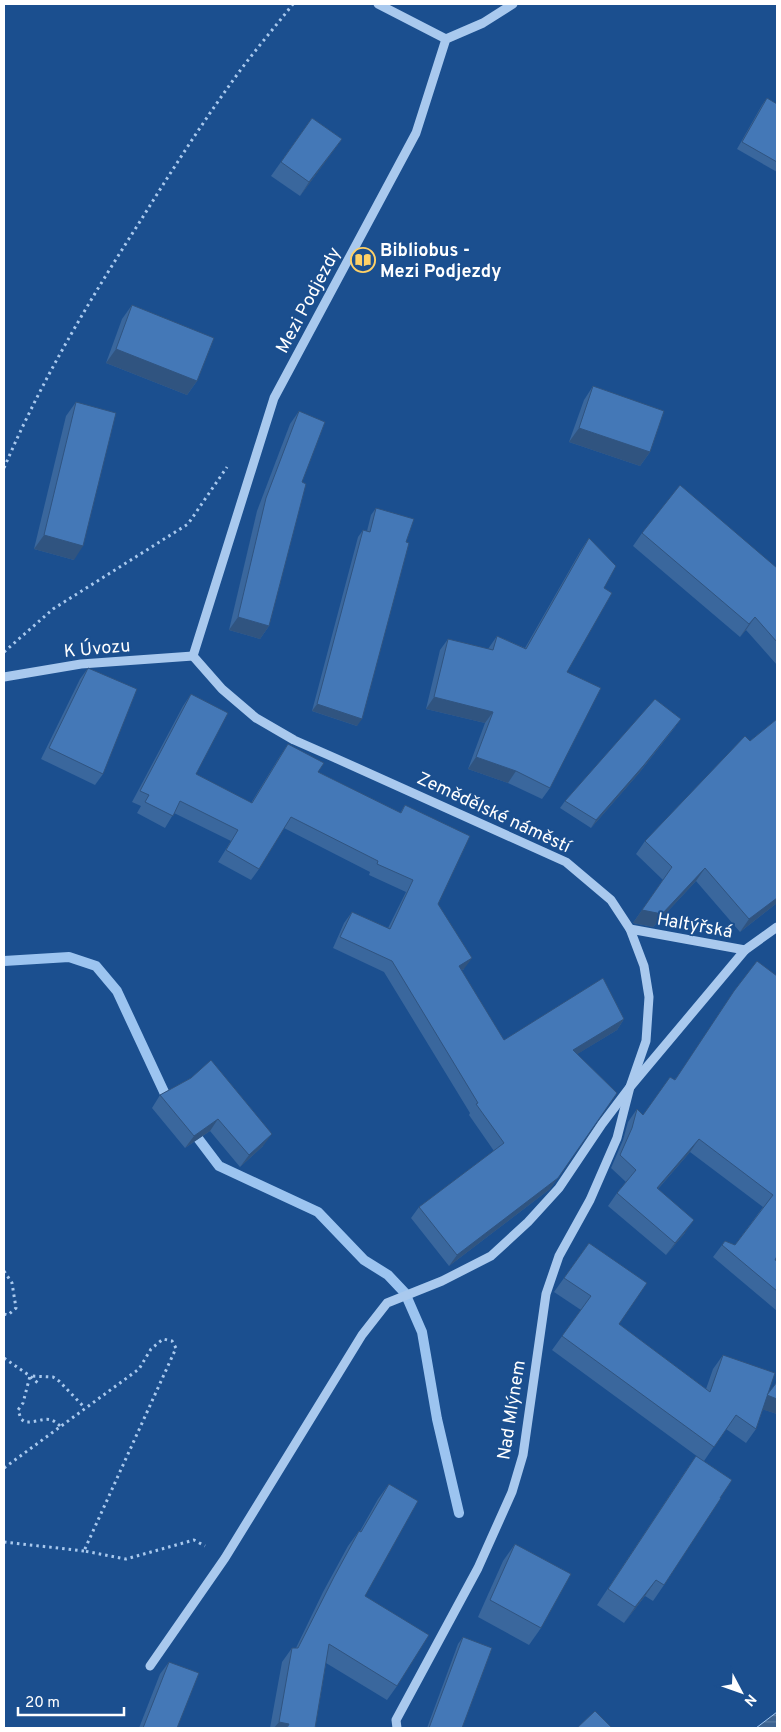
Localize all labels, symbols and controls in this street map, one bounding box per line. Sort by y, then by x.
place label: Bibliobus - Mezi Podjezdy [380,240,501,284]
street label: Mezi Podjezdy [272,244,347,358]
library icon: Bibliobus - Mezi Podjezdy [350,247,376,273]
street label: K Úvozu [63,633,131,664]
street label: Zemědělské náměstí [413,768,575,860]
street label: Haltýřská [655,909,734,944]
street label: Nad Mlýnem [493,1359,532,1462]
north arrow [716,1667,766,1717]
scale bar [18,1684,124,1716]
text: N [740,1690,759,1709]
text: 20 m [25,1694,60,1713]

